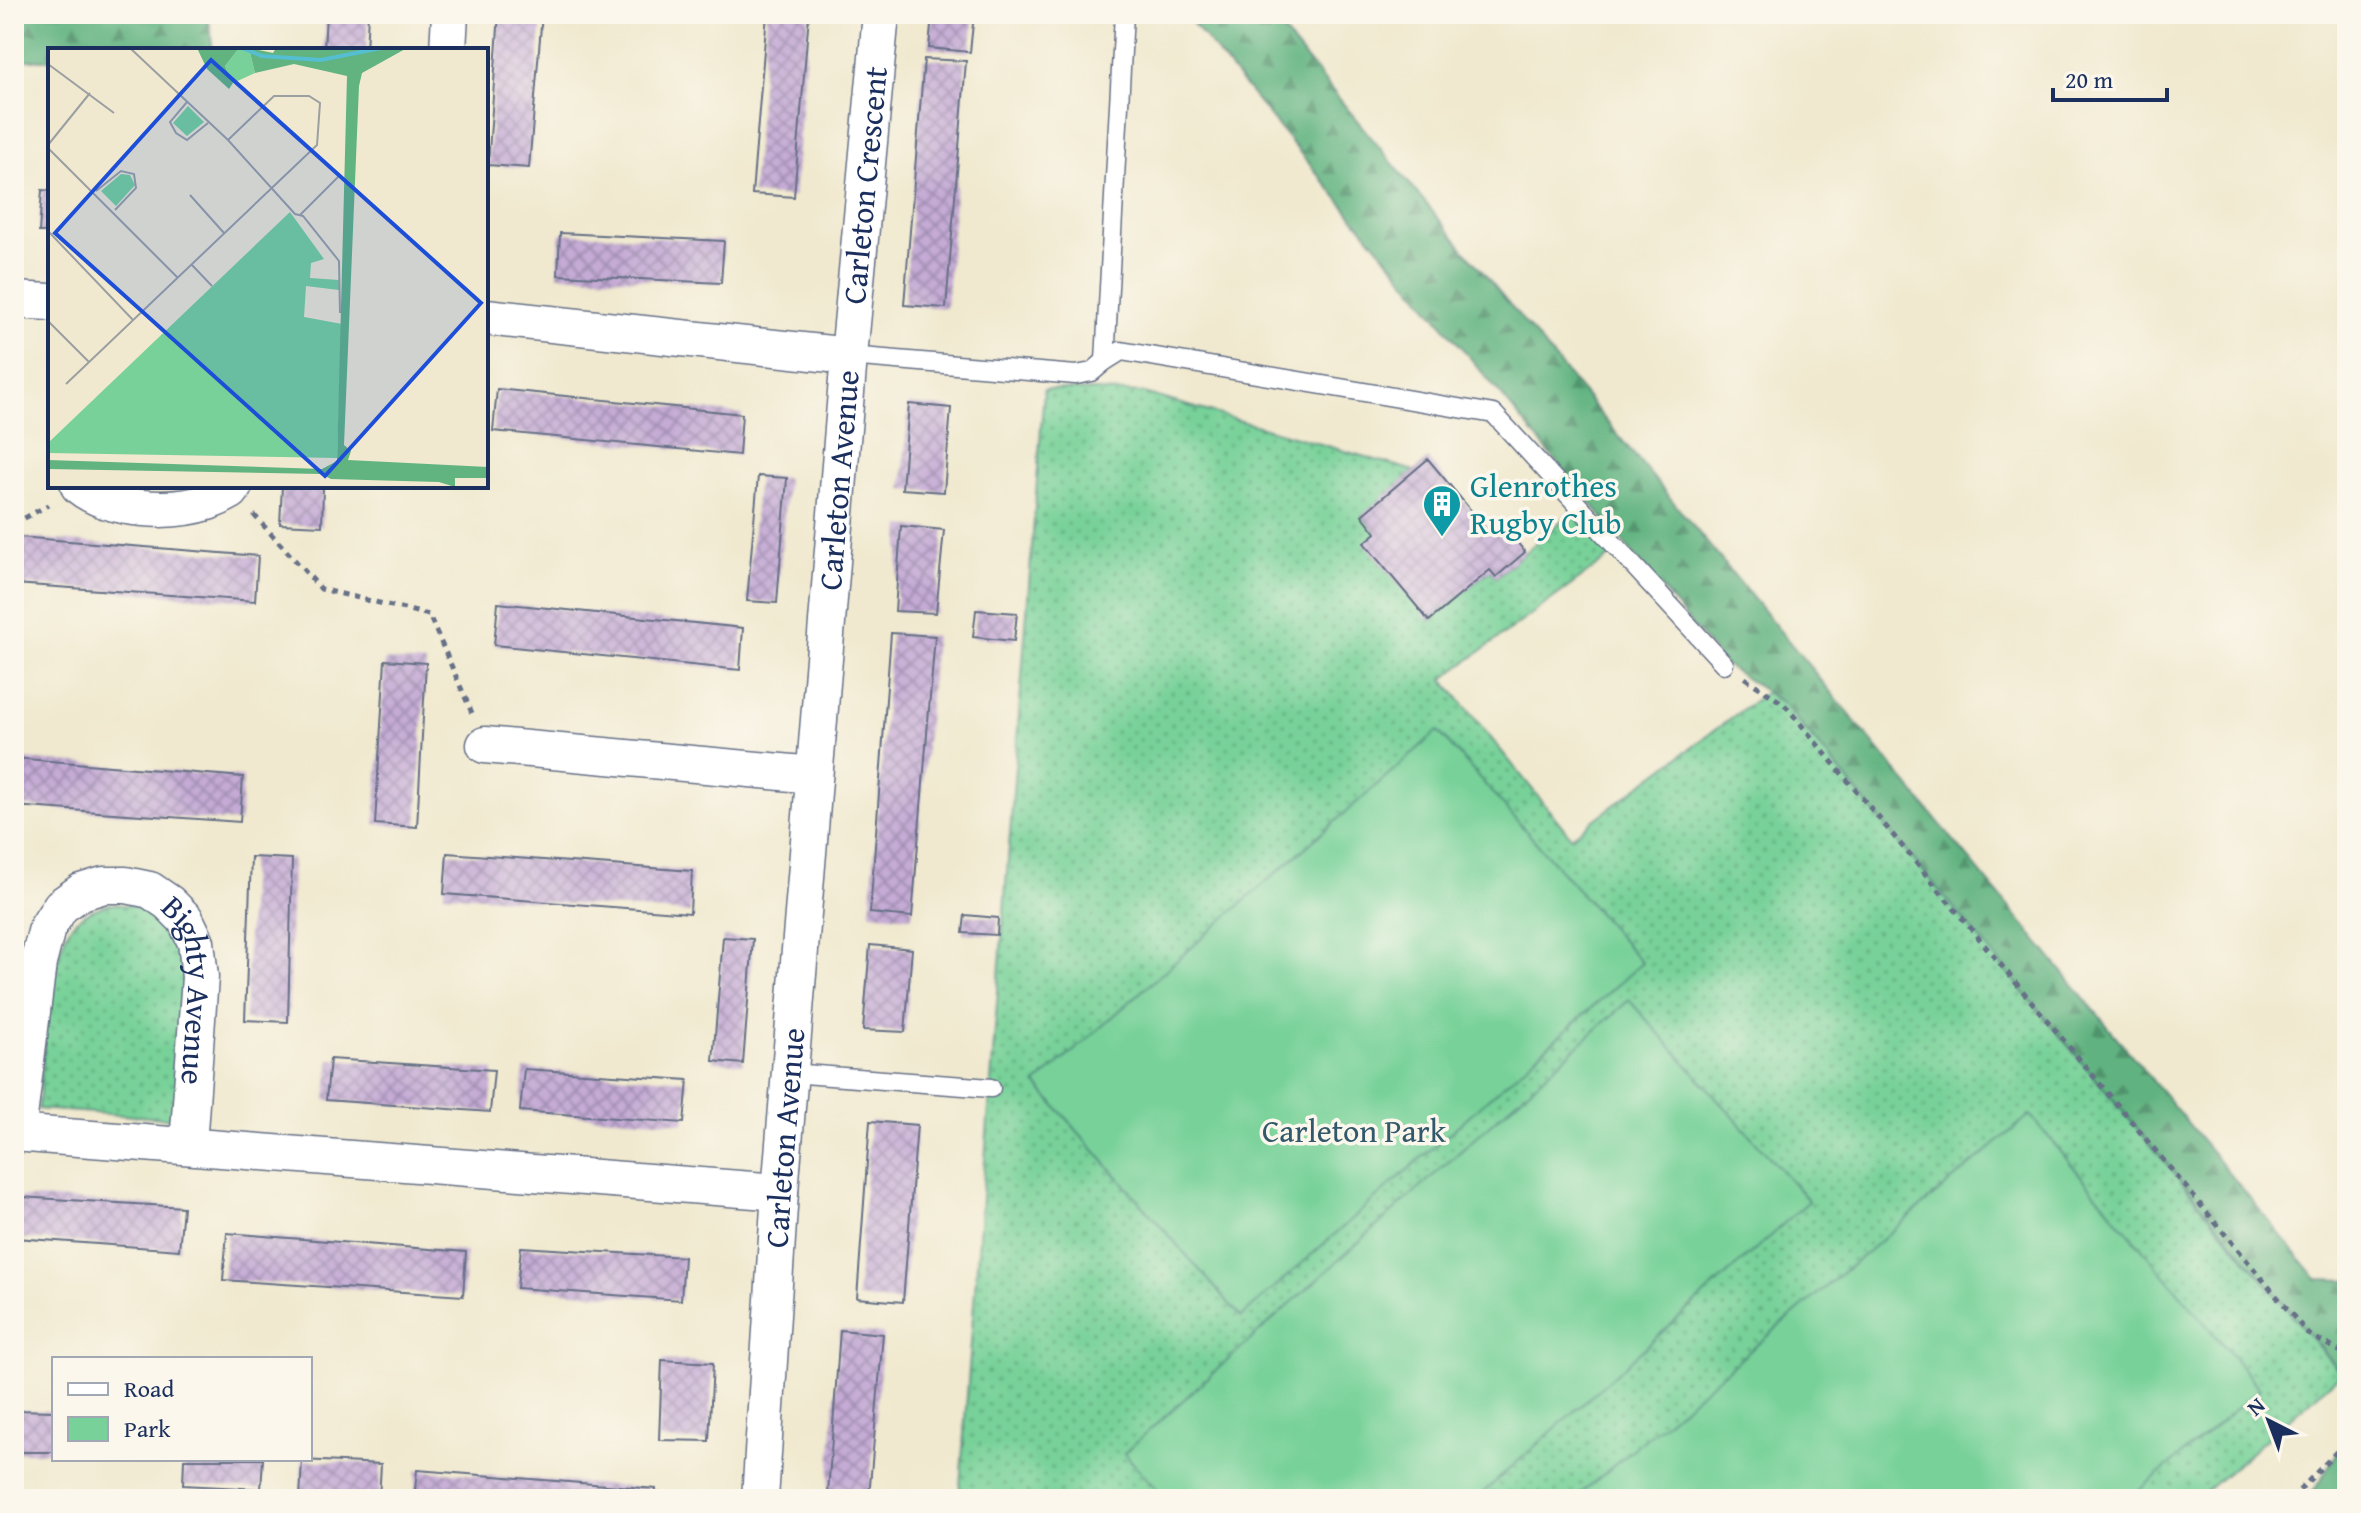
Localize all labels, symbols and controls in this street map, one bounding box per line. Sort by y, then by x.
inset map [48,48,488,488]
scale bar [2053,52,2167,102]
text: 20 m [2065,62,2113,97]
street label: Carleton Crescent [830,64,899,306]
street label: Carleton Avenue [806,368,871,592]
place label: Glenrothes Rugby Club [1470,462,1621,546]
building icon: Glenrothes Rugby Club [1421,483,1463,538]
street label: Bighty Avenue [151,884,224,1086]
street label: Carleton Avenue [752,1026,816,1249]
park label: Carleton Park [1262,1107,1447,1154]
legend [52,1357,312,1461]
text: Road [124,1371,174,1406]
north arrow [2229,1381,2309,1461]
text: N [2239,1389,2272,1423]
text: Park [124,1411,171,1446]

